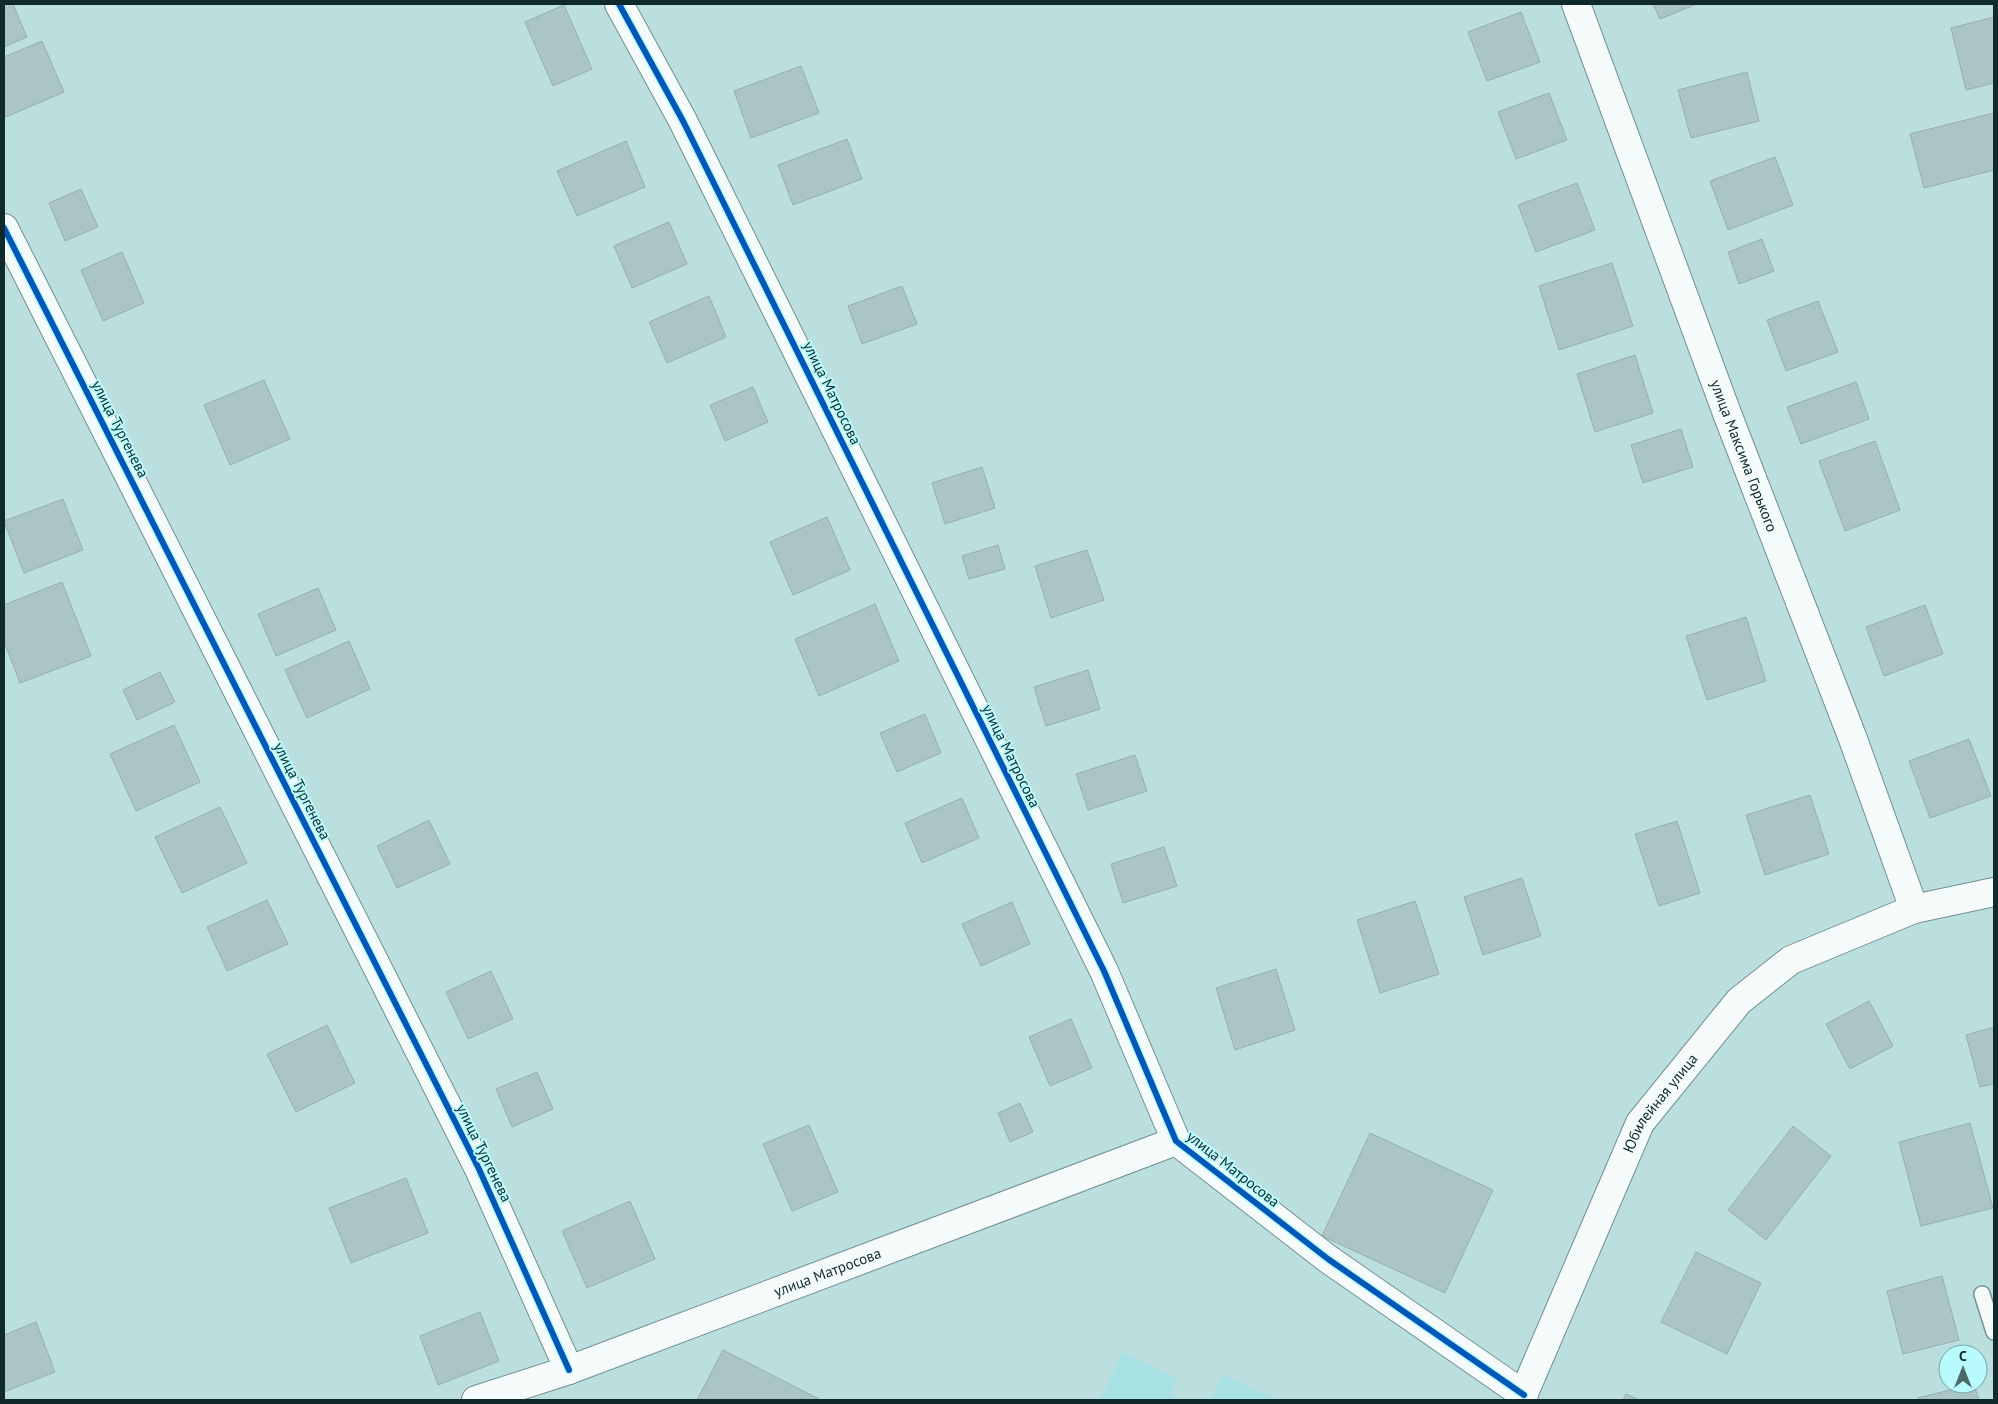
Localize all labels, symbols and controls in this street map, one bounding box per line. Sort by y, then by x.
street label: улица Матросова [799,338,866,448]
street label: улица Тургенева [88,377,153,481]
street label: улица Максима Горького [1706,377,1782,534]
street label: улица Матросова [978,701,1045,811]
street label: улица Тургенева [270,739,335,843]
street label: Юбилейная улица [1618,1050,1701,1155]
street label: улица Тургенева [453,1101,516,1205]
street label: улица Матросова [1183,1126,1284,1211]
street label: улица Матросова [771,1243,884,1301]
north arrow [1938,1344,1988,1394]
text: С [1959,1347,1967,1365]

